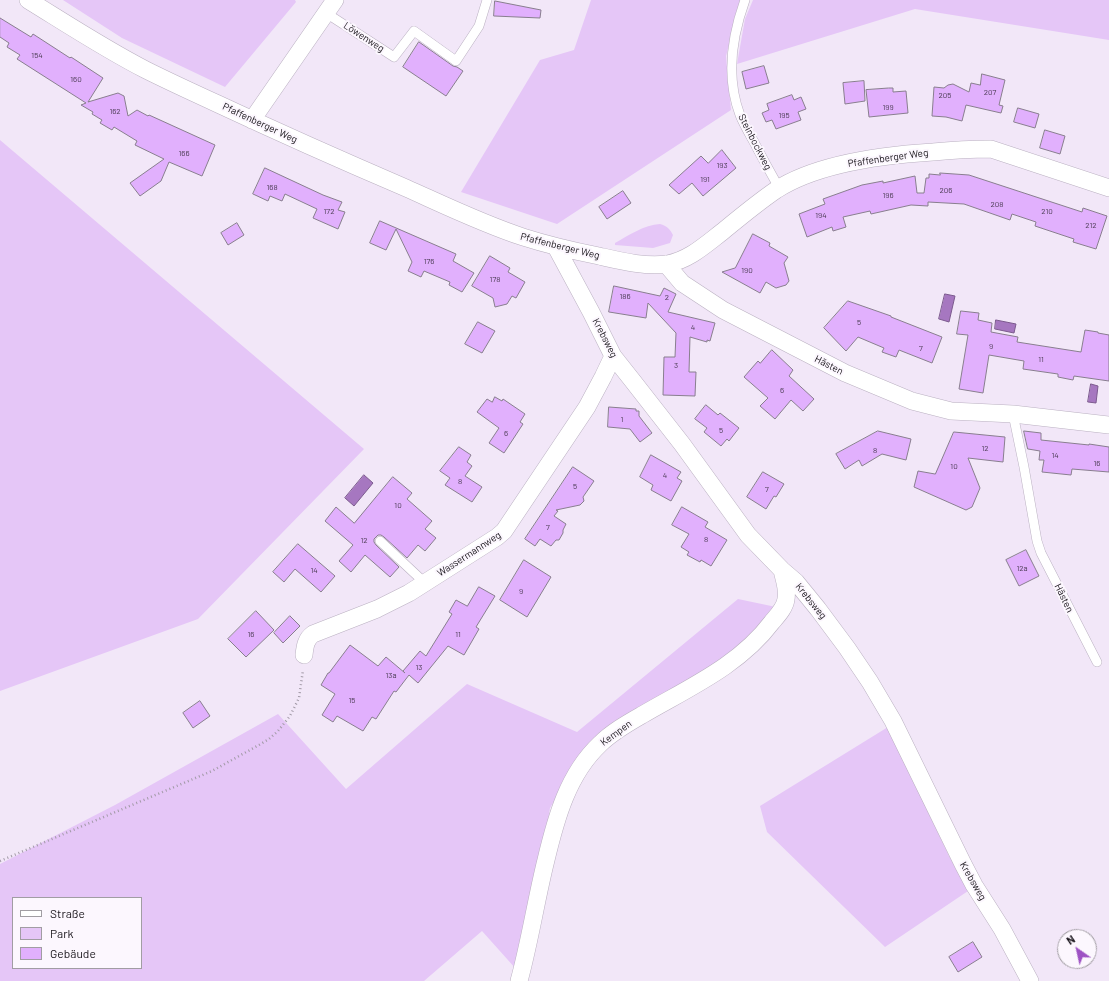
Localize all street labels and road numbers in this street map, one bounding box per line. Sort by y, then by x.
street label: Löwenweg [341,19,387,55]
street label: Pfaffenberger Weg [221,100,299,146]
street label: Steinbockweg [736,112,774,172]
street label: Pfaffenberger Weg [847,146,929,170]
street label: Pfaffenberger Weg [519,230,601,262]
street label: Krebsweg [590,316,620,360]
street label: Hästen [813,353,845,377]
street label: Wassermannweg [435,529,503,579]
street label: Krebsweg [793,581,829,621]
street label: Hästen [1052,582,1076,614]
street label: Kempen [598,718,634,748]
street label: Krebsweg [957,860,989,902]

